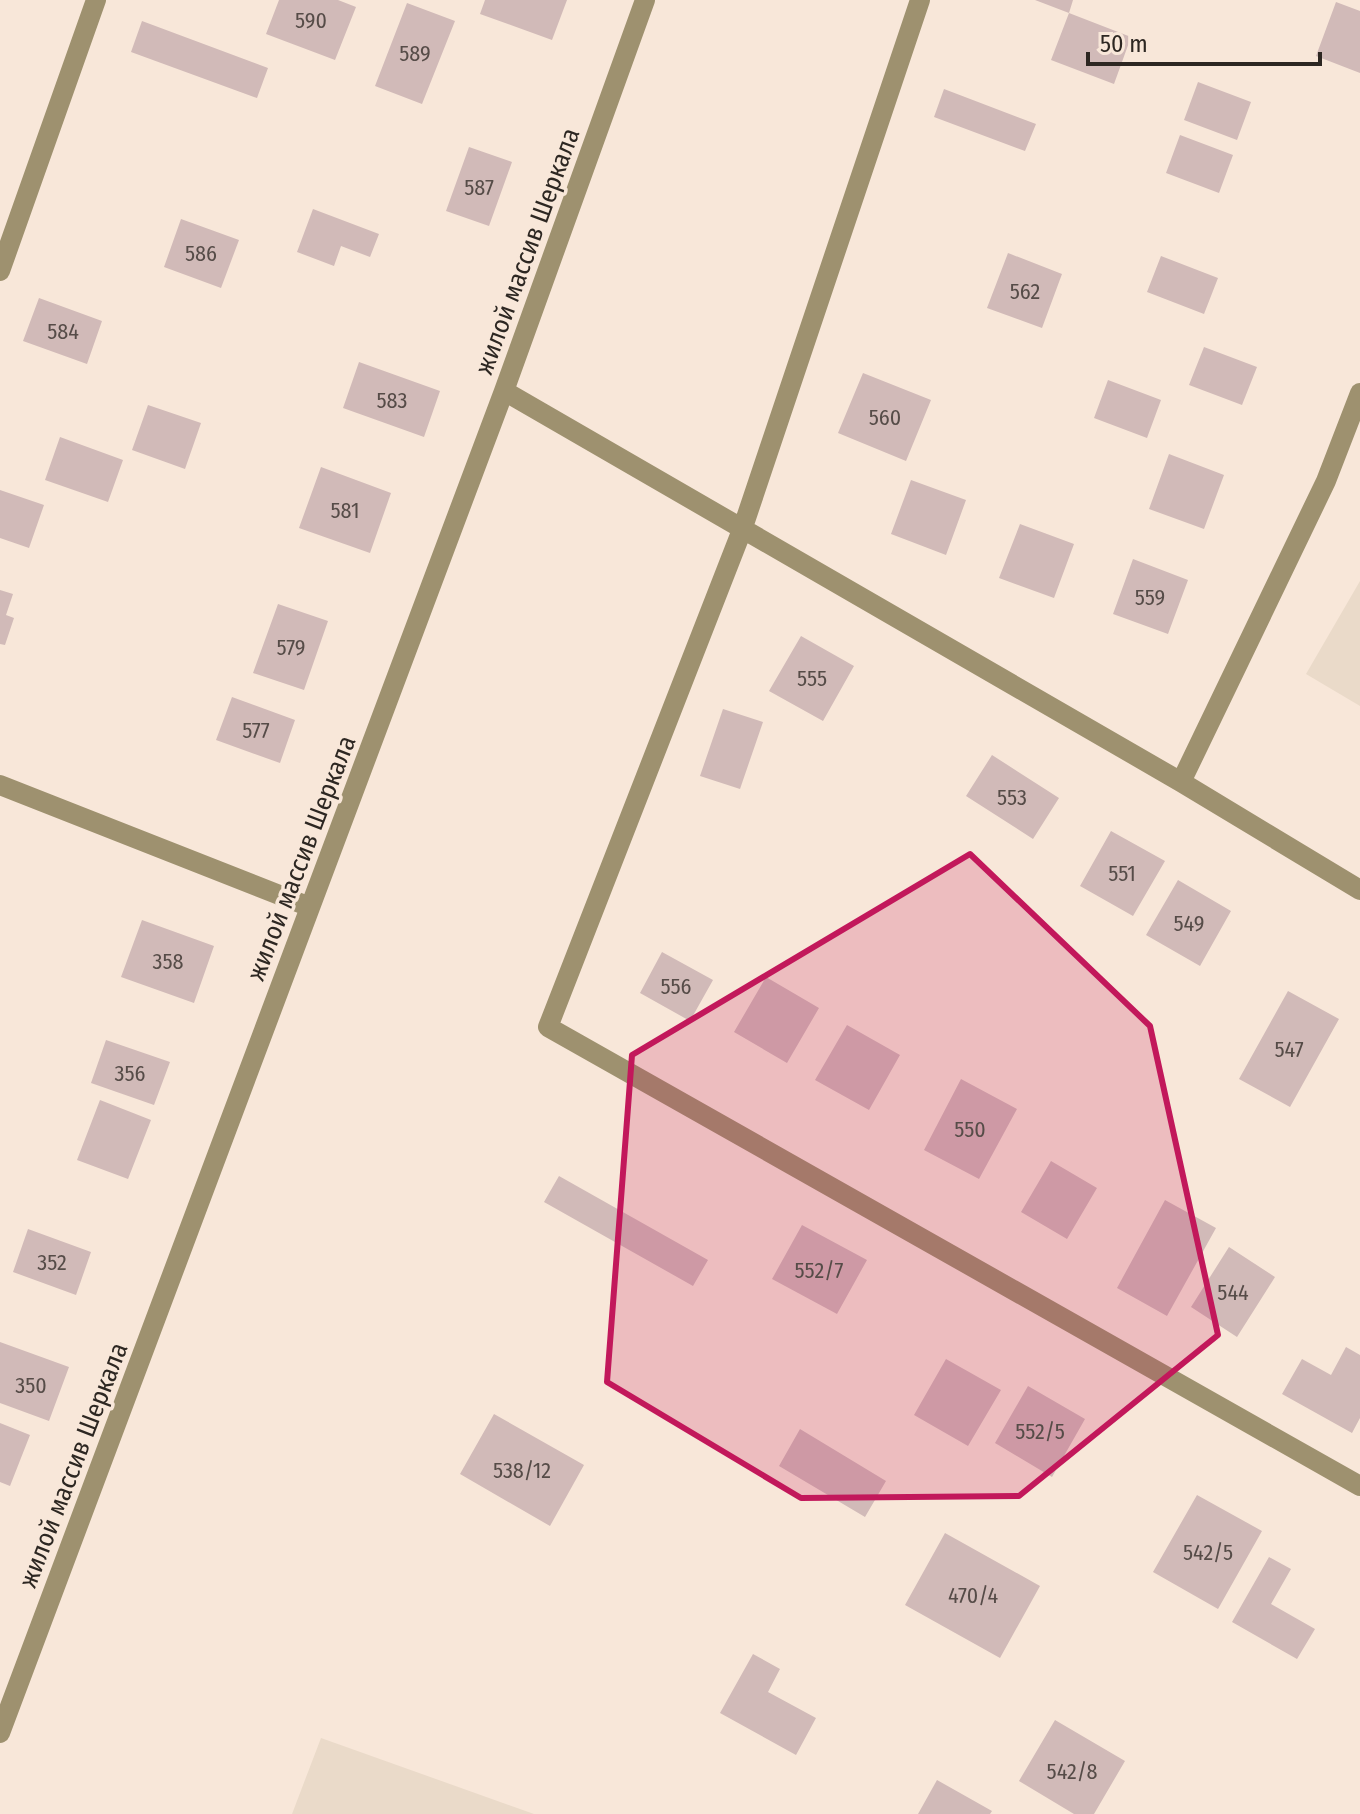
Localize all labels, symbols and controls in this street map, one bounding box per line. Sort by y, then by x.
house number: 590 [295,7,327,34]
scale bar [1088,16,1320,66]
text: 50 m [1100,30,1148,58]
house number: 589 [399,40,431,67]
street label: жилой массив Шеркала [468,124,586,379]
house number: 587 [464,174,494,201]
house number: 586 [185,240,217,267]
house number: 562 [1010,278,1040,305]
house number: 584 [47,318,79,345]
house number: 583 [376,387,408,414]
house number: 560 [869,404,901,431]
house number: 581 [330,497,360,524]
house number: 559 [1135,584,1165,611]
house number: 579 [277,634,305,661]
house number: 555 [797,665,827,692]
house number: 577 [242,717,270,744]
street label: жилой массив Шеркала [240,731,363,985]
house number: 553 [997,784,1027,811]
house number: 551 [1108,860,1136,887]
house number: 549 [1173,910,1205,937]
house number: 358 [152,948,184,975]
house number: 556 [661,973,692,1000]
house number: 547 [1274,1036,1304,1063]
house number: 356 [115,1060,146,1087]
house number: 550 [954,1116,986,1143]
house number: 352 [37,1249,67,1276]
house number: 552/7 [795,1257,843,1284]
house number: 544 [1217,1279,1249,1306]
street label: жилой массив Шеркала [12,1338,135,1592]
house number: 350 [15,1372,47,1399]
house number: 552/5 [1015,1418,1065,1445]
house number: 538/12 [493,1457,551,1484]
house number: 542/5 [1183,1539,1233,1566]
house number: 470/4 [948,1582,998,1609]
house number: 542/8 [1047,1758,1097,1785]

